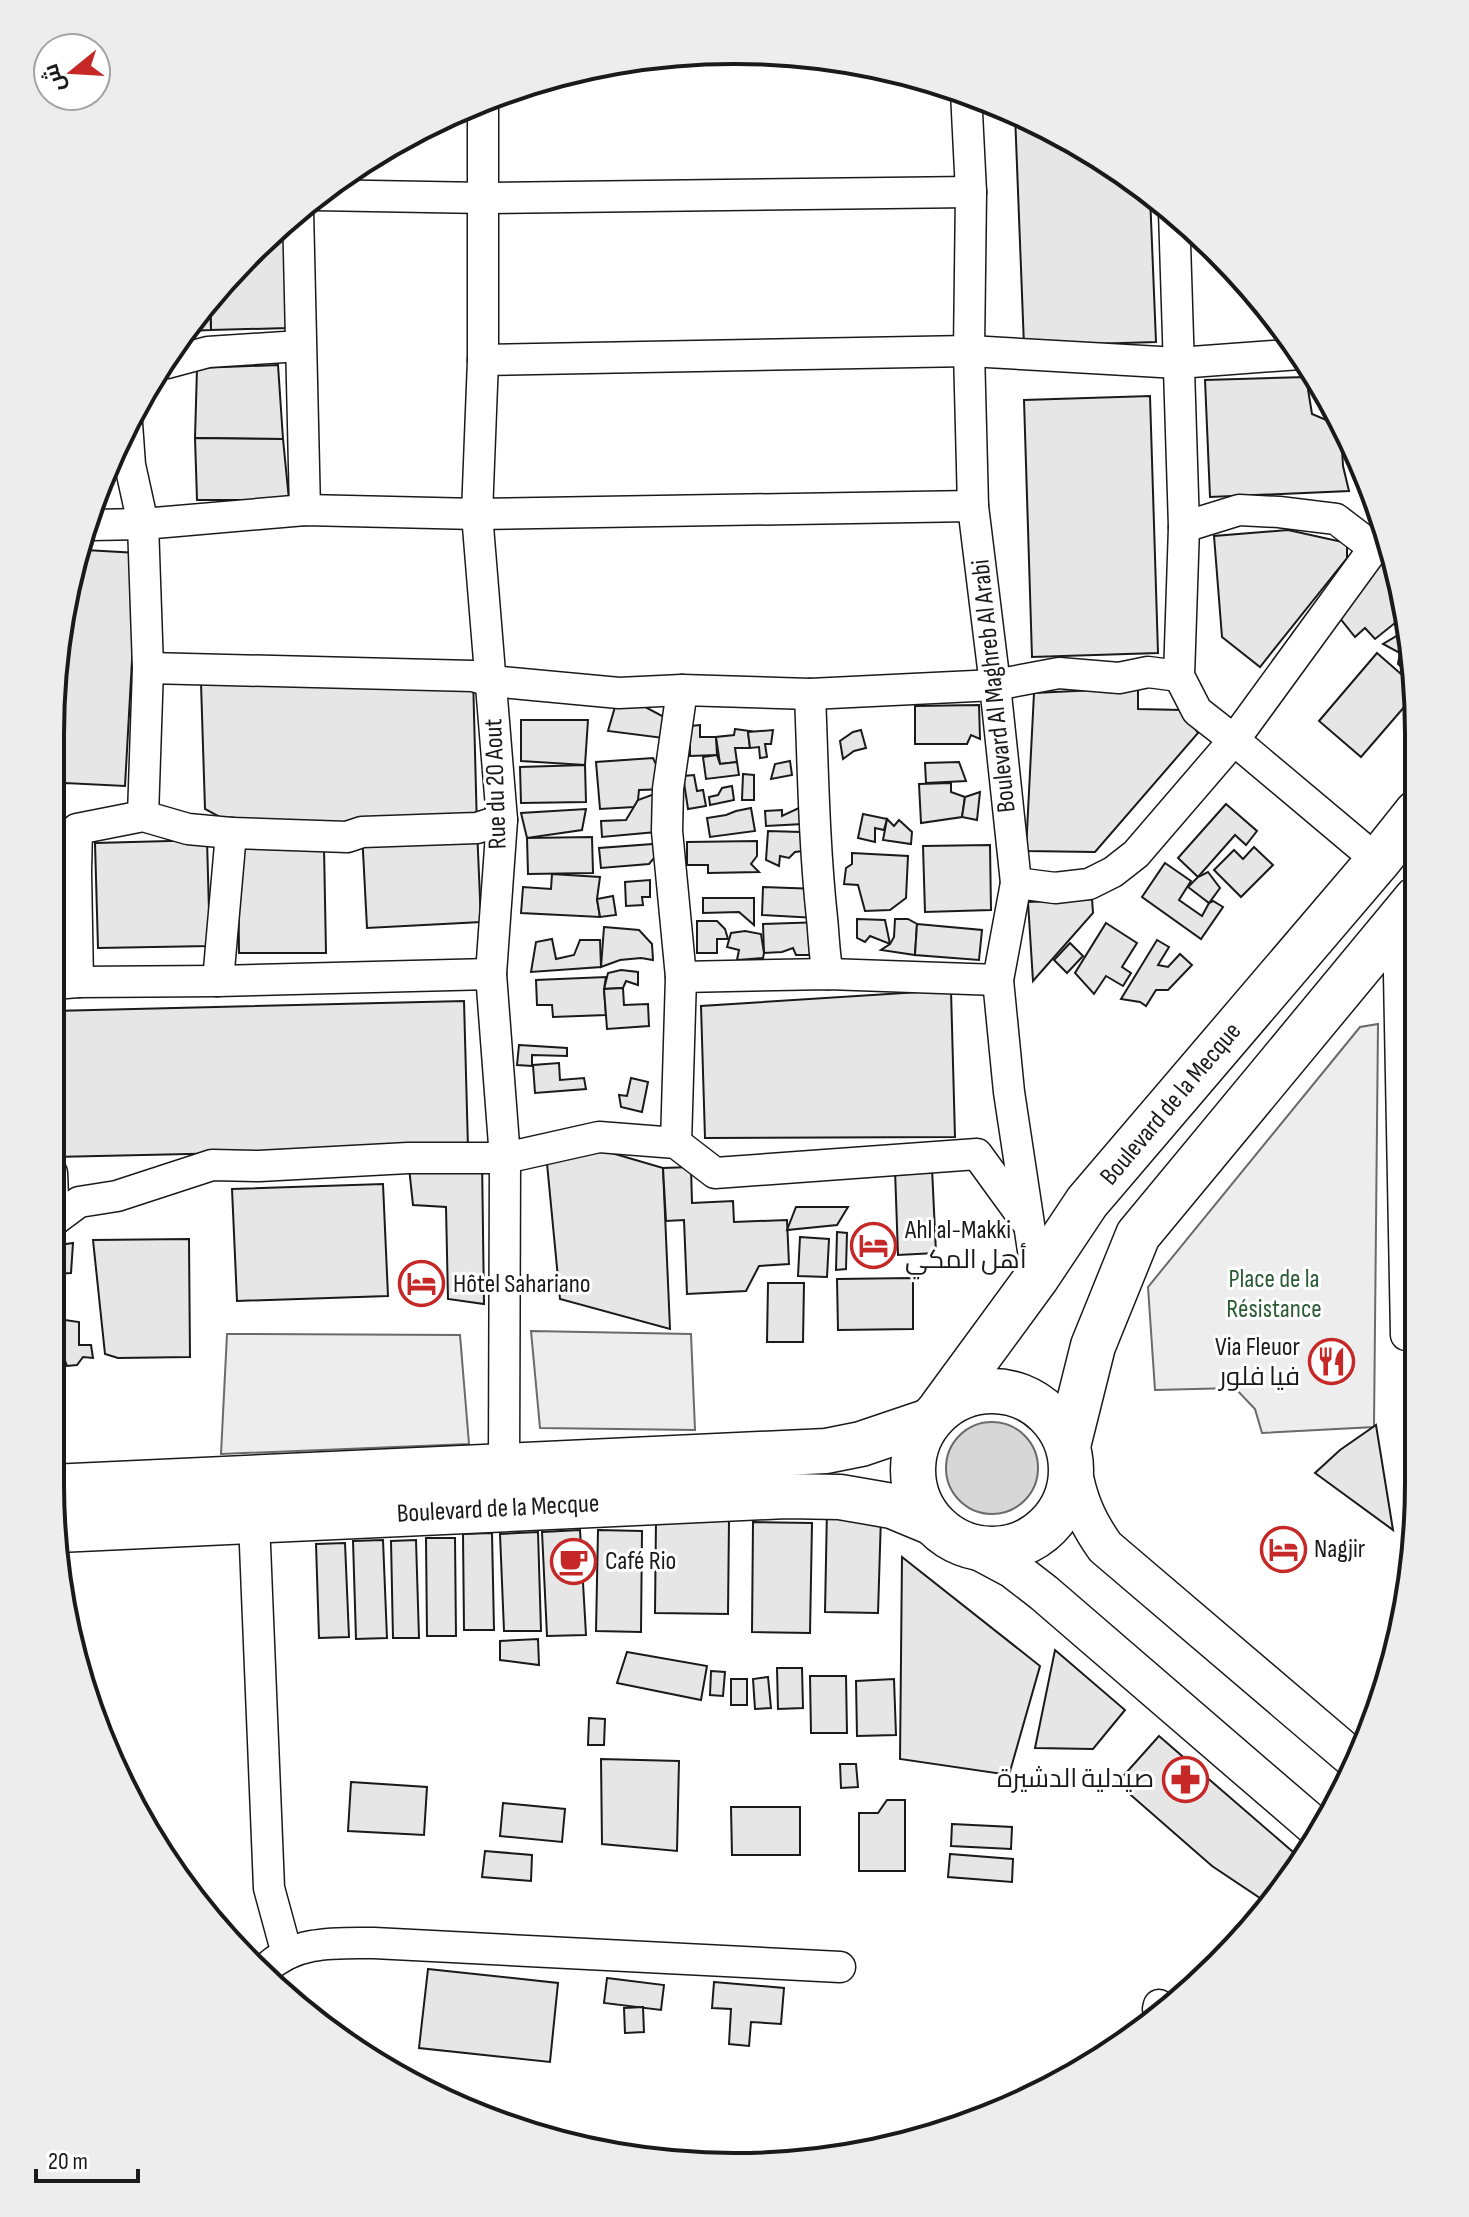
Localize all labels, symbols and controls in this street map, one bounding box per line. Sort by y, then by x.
north arrow [32,32,112,112]
text: ش [37,60,72,95]
street label: Boulevard Al Maghreb Al Arabi [965,558,1023,814]
street label: Rue du 20 Aout [478,718,514,850]
street label: Boulevard de la Mecque [1094,1016,1248,1192]
place label: Ahl al-Makki أهل المكي [904,1215,1027,1280]
hotel icon: Ahl al-Makki أهل المكي [850,1221,898,1269]
hotel icon: Hôtel Sahariano [398,1260,446,1308]
park label: Place de la Résistance [1226,1264,1322,1325]
place label: Hôtel Sahariano [453,1269,591,1300]
place label: Via Fleuor فيا فلور [1215,1332,1301,1393]
restaurant icon: Via Fleuor فيا فلور [1307,1338,1355,1386]
street label: Boulevard de la Mecque [396,1488,600,1530]
hotel icon: Nagjir [1259,1525,1307,1573]
place label: Nagjir [1314,1534,1366,1565]
cafe icon: Café Rio [550,1537,598,1585]
place label: Café Rio [605,1546,676,1577]
pharmacy icon: صيدلية الدشيرة [1161,1755,1209,1803]
place label: صيدلية الدشيرة [997,1764,1154,1795]
scale bar [36,2133,138,2183]
text: 20 m [48,2147,88,2176]

